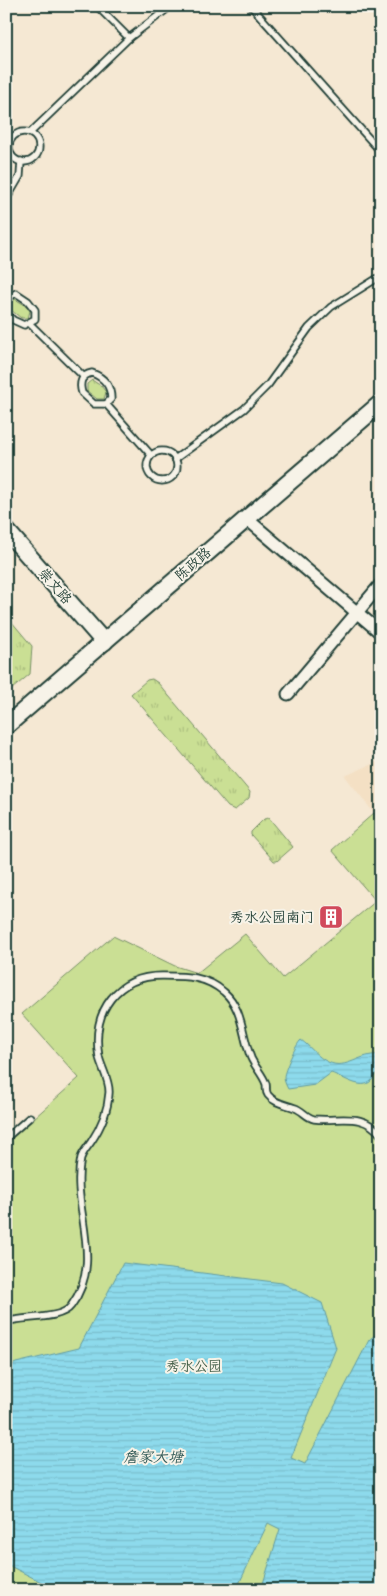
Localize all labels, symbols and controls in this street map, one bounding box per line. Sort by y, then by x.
street label: 陈政路 [172,544,214,584]
street label: 崇文路 [35,565,75,607]
building icon: 秀水公园南门 [318,904,344,930]
place label: 秀水公园南门 [230,909,314,926]
park label: 秀水公园 [166,1358,222,1375]
water label: 詹家大塘 [123,1448,185,1467]

